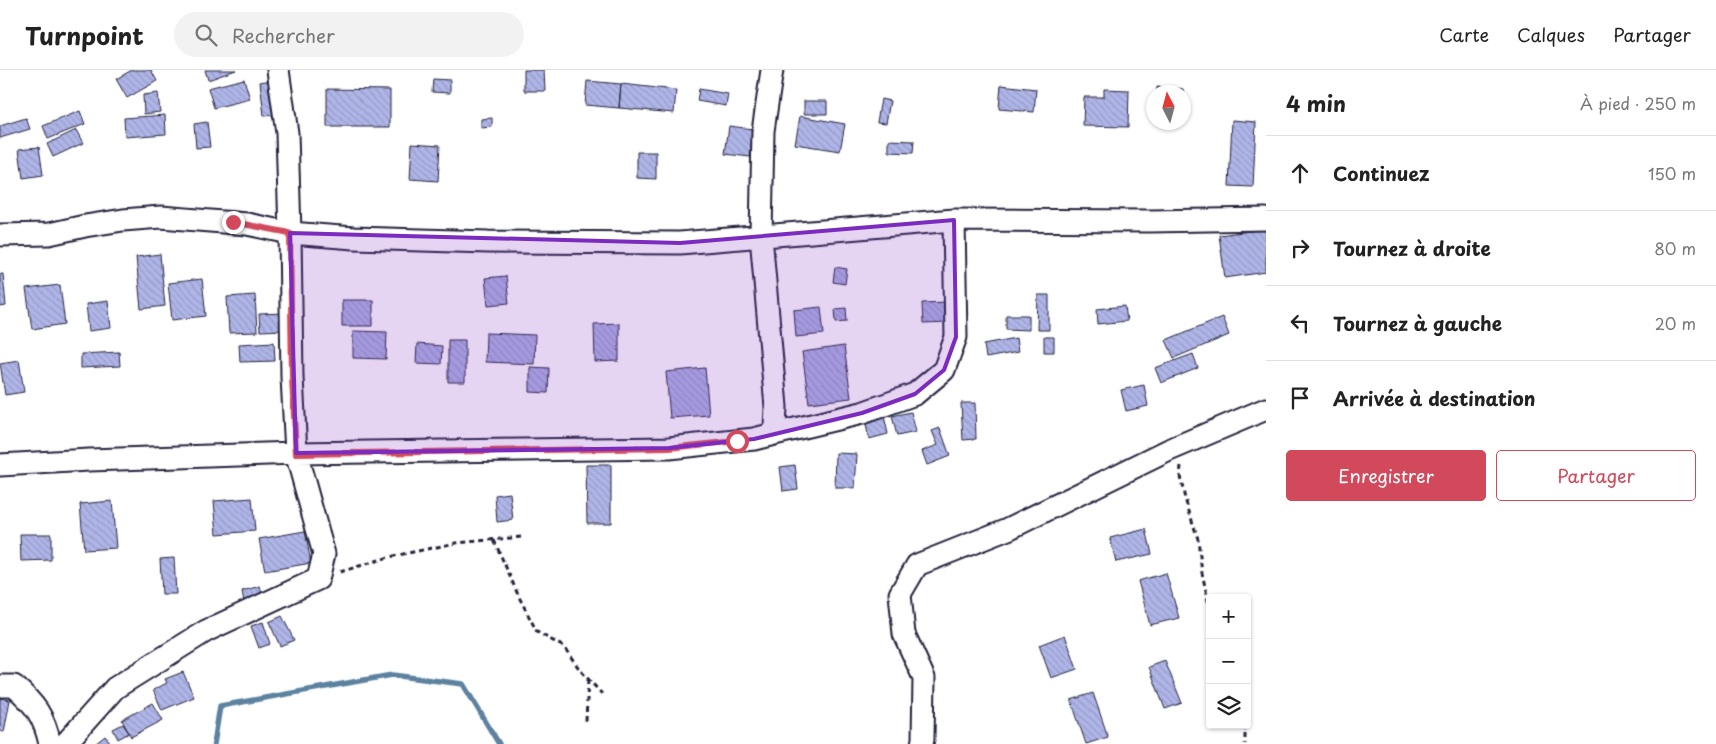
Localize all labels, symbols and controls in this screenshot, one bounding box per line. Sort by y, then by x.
search box [174,12,524,57]
text: Turnpoint [25,17,144,53]
icon: search [192,21,220,49]
text: Rechercher [232,21,335,49]
text: Carte [1439,21,1489,48]
text: Calques [1517,21,1585,48]
text: Partager [1613,21,1691,48]
north arrow [1146,85,1191,130]
text: 4 min [1286,87,1346,119]
text: À pied · 250 m [1580,91,1696,115]
icon: ahead [1286,159,1314,187]
text: Continuez [1333,159,1430,187]
text: 150 m [1648,161,1696,185]
route end [222,211,245,234]
icon: right [1286,234,1314,262]
text: Tournez à droite [1333,234,1491,262]
text: 80 m [1654,236,1696,260]
icon: left [1286,309,1314,337]
text: Tournez à gauche [1333,309,1502,337]
text: 20 m [1655,311,1696,335]
icon: arrive [1286,384,1314,412]
text: Arrivée à destination [1333,384,1536,412]
route start [726,430,749,453]
button: Enregistrer [1286,450,1486,501]
button: Partager [1496,450,1696,501]
map controls [1206,594,1251,729]
button: + [1206,594,1251,639]
button: − [1206,639,1251,684]
button: layers [1206,684,1251,729]

